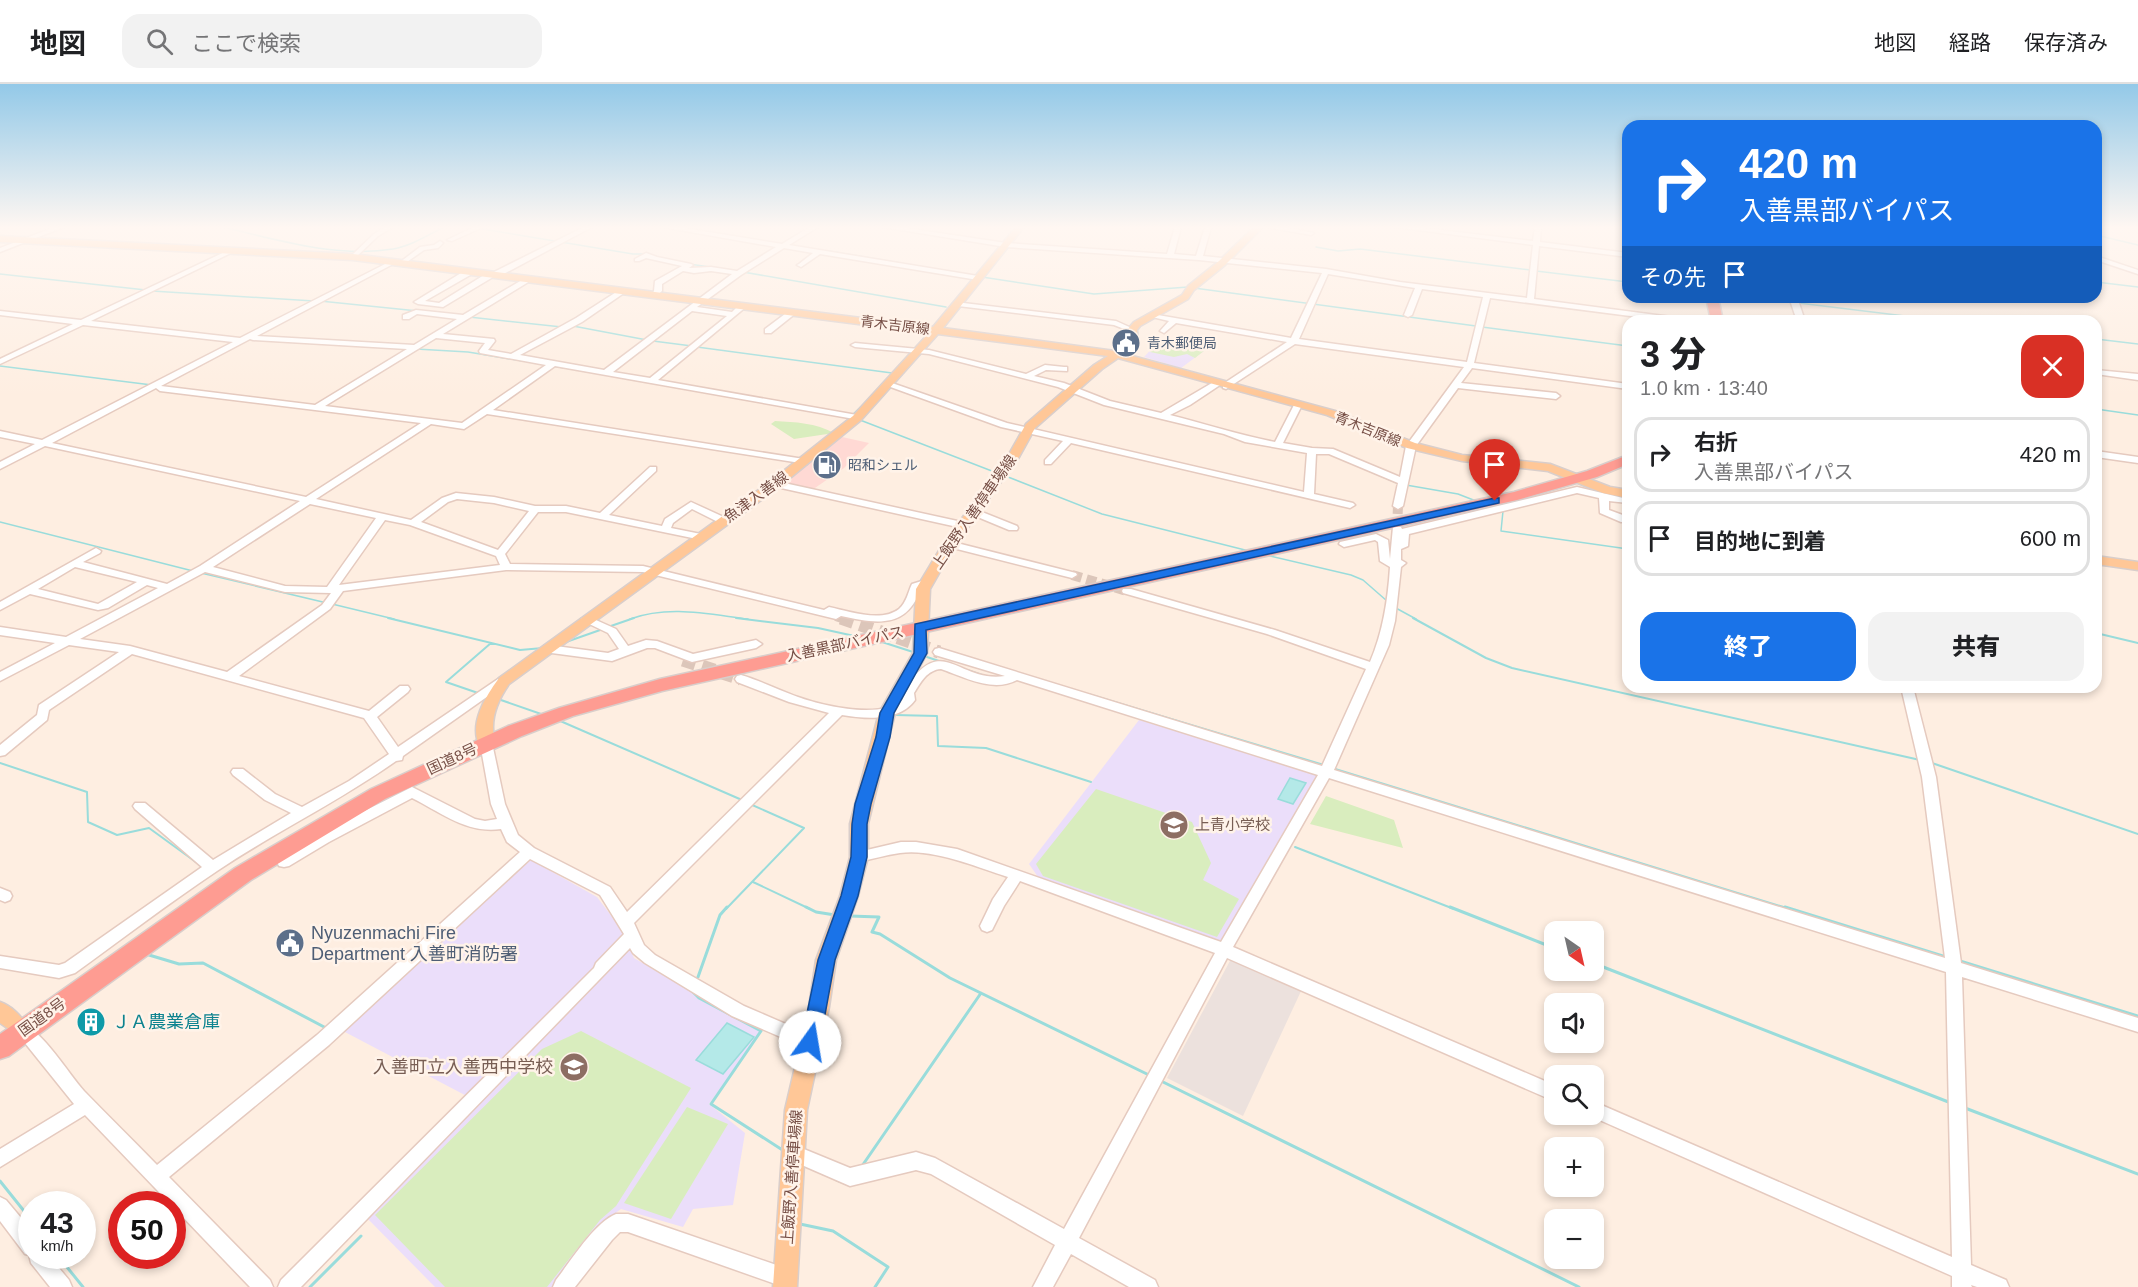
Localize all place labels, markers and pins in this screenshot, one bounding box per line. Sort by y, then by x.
public building icon: 青木郵便局 [1110,327,1142,359]
place label: 青木郵便局 [1147,335,1217,351]
pin [1469,439,1520,501]
fuel station icon: 昭和シェル [811,449,843,481]
place label: 昭和シェル [848,457,918,473]
school or university icon: 上青小学校 [1158,809,1190,841]
place label: 上青小学校 [1195,816,1270,833]
place label: Nyuzenmachi Fire Department 入善町消防署 [311,923,518,964]
public building icon: Nyuzenmachi Fire Department 入善町消防署 [274,927,306,959]
building icon: ＪＡ農業倉庫 [75,1006,107,1038]
place label: ＪＡ農業倉庫 [112,1012,220,1032]
school or university icon: 入善町立入善西中学校 [558,1051,590,1083]
place label: 入善町立入善西中学校 [373,1057,553,1077]

